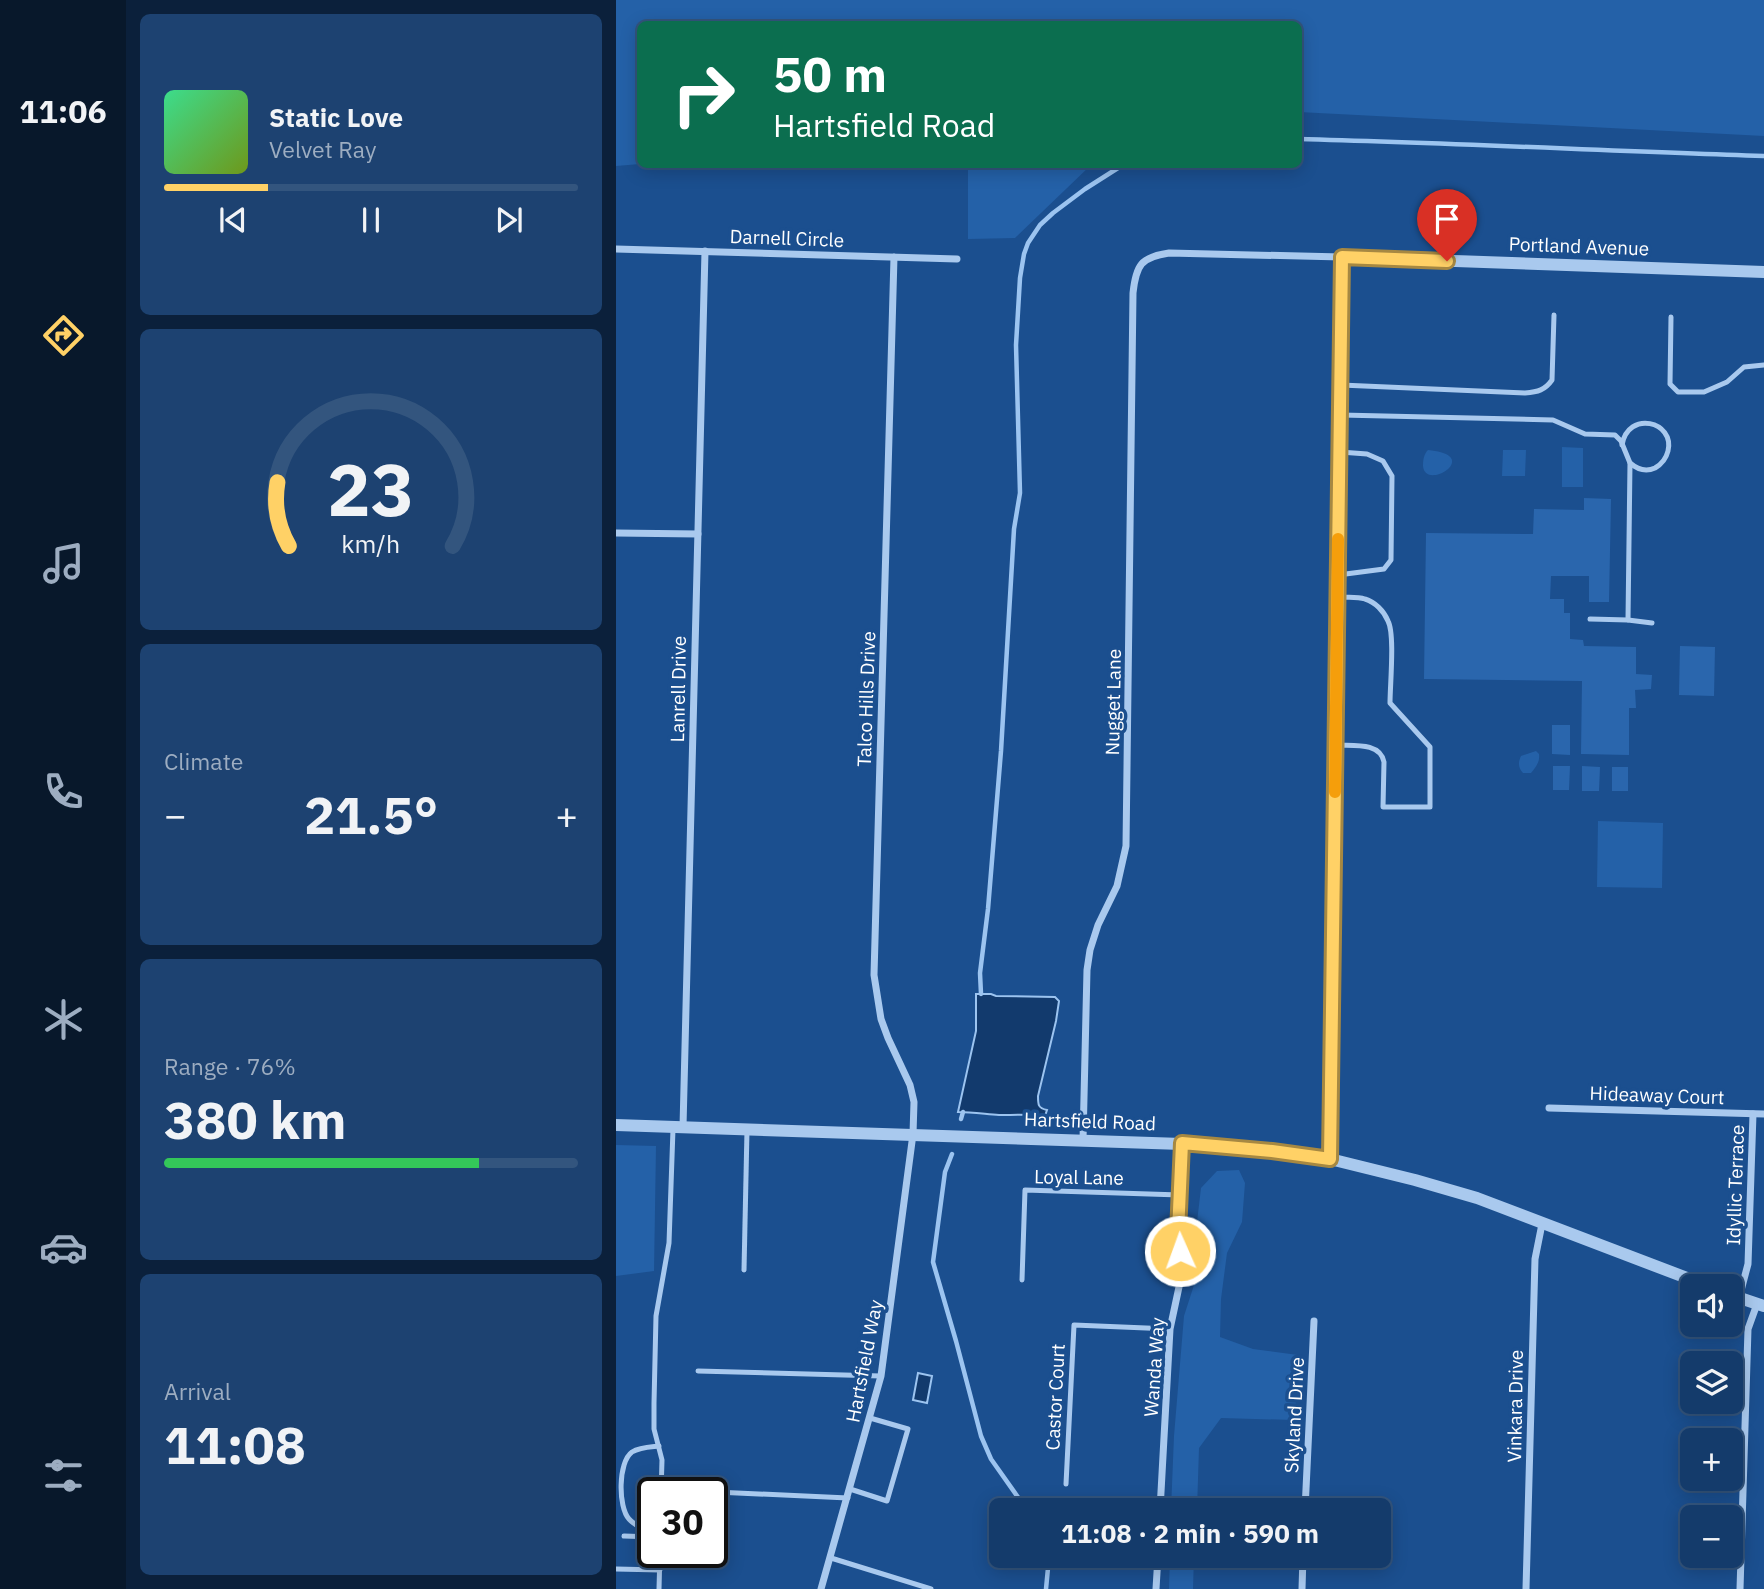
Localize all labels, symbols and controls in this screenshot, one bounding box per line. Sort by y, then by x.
text: 50 m [773,42,887,105]
icon: right [658,49,749,140]
text: 11:06 [19,90,107,132]
text: Static Love [269,100,403,134]
text: Hartsfield Road [773,104,995,146]
text: Velvet Ray [269,134,376,164]
pin [1417,189,1477,261]
icon: arrive [1428,200,1466,238]
icon: previous [214,201,252,239]
icon: pause [352,201,390,239]
icon: next [490,201,528,239]
street label: Darnell Circle [729,224,845,252]
street label: Portland Avenue [1508,232,1650,260]
icon: directions [39,311,88,360]
text: 23 [327,441,415,536]
text: km/h [342,526,400,559]
icon: music [39,539,88,588]
street label: Talco Hills Drive [852,631,880,767]
street label: Lanrell Drive [665,636,691,742]
street label: Nugget Lane [1100,648,1126,756]
text: Climate [164,746,243,776]
icon: phone [39,767,88,816]
text: 21.5° [304,781,438,848]
text: − [164,790,187,839]
text: + [555,790,578,839]
icon: climate [39,995,88,1044]
text: Range · 76% [164,1051,296,1081]
street label: Hideaway Court [1589,1081,1725,1109]
text: 380 km [164,1086,346,1153]
street label: Hartsfield Road [1024,1107,1156,1135]
street label: Idyllic Terrace [1721,1124,1749,1246]
street label: Loyal Lane [1034,1164,1124,1190]
position arrow [1143,1214,1217,1288]
icon: car [39,1223,88,1272]
map controls [1680,1274,1743,1568]
button: sound [1680,1274,1743,1337]
street label: Hartsfield Way [840,1297,888,1424]
street label: Wanda Way [1139,1316,1169,1418]
street label: Castor Court [1040,1343,1070,1451]
street label: Vinkara Drive [1502,1349,1528,1463]
button: layers [1680,1351,1743,1414]
street label: Skyland Drive [1279,1356,1309,1474]
text: Arrival [164,1376,231,1406]
text: 11:08 [164,1411,306,1478]
button: + [1680,1428,1743,1491]
icon: filters [39,1451,88,1500]
speed limit sign: 30 [637,1477,728,1568]
button: − [1680,1505,1743,1568]
text: 11:08 · 2 min · 590 m [1061,1516,1319,1550]

